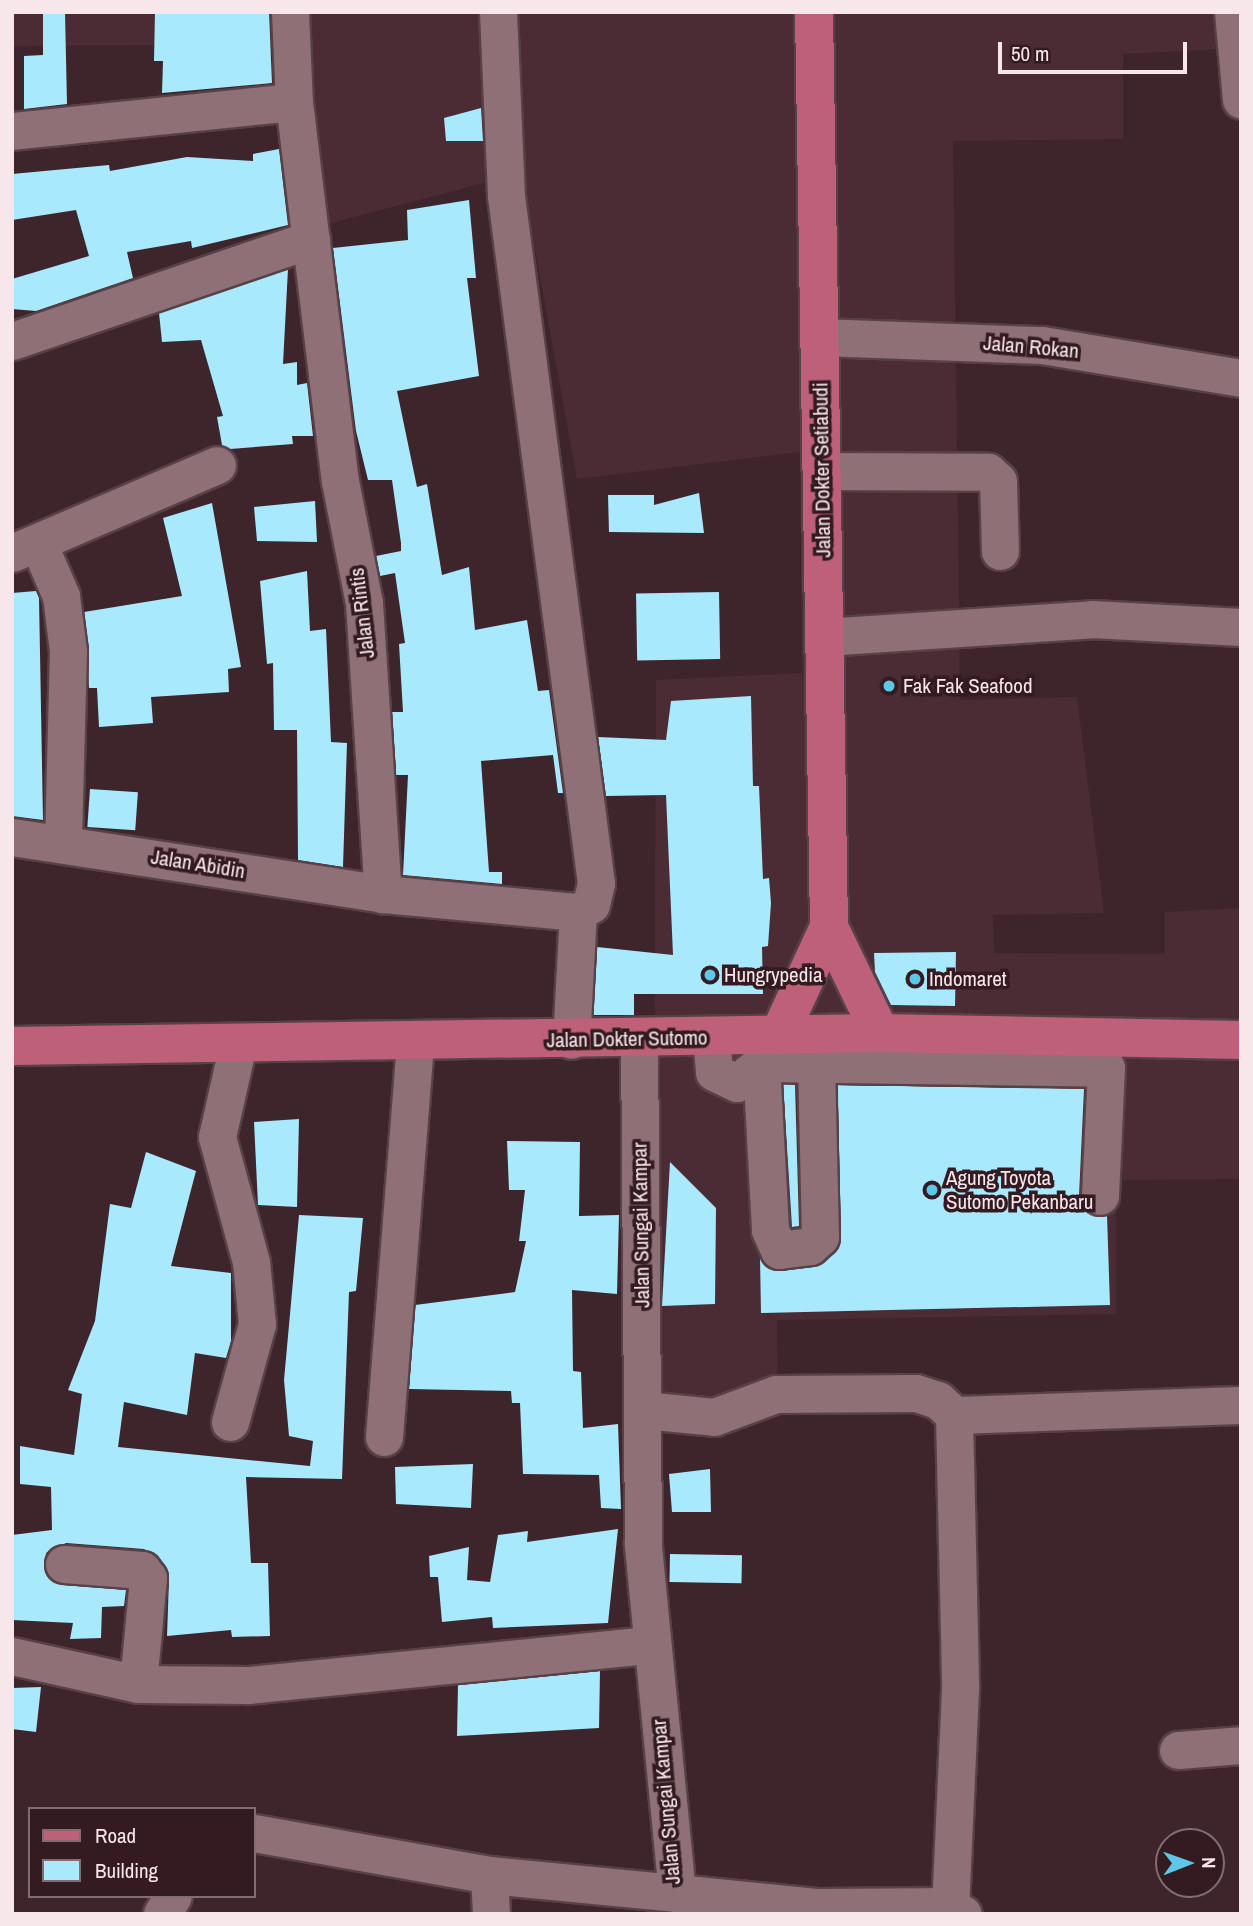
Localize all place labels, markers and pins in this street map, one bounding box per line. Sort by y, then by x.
place label: Fak Fak Seafood [903,673,1032,699]
marker: Fak Fak Seafood [881,678,897,694]
place label: Hungrypedia [724,962,823,988]
place label: Indomaret [929,966,1007,992]
marker: Hungrypedia [702,967,718,983]
marker: Indomaret [907,971,923,987]
place label: Agung Toyota Sutomo Pekanbaru [946,1165,1093,1215]
marker: Agung Toyota Sutomo Pekanbaru [924,1182,940,1198]

